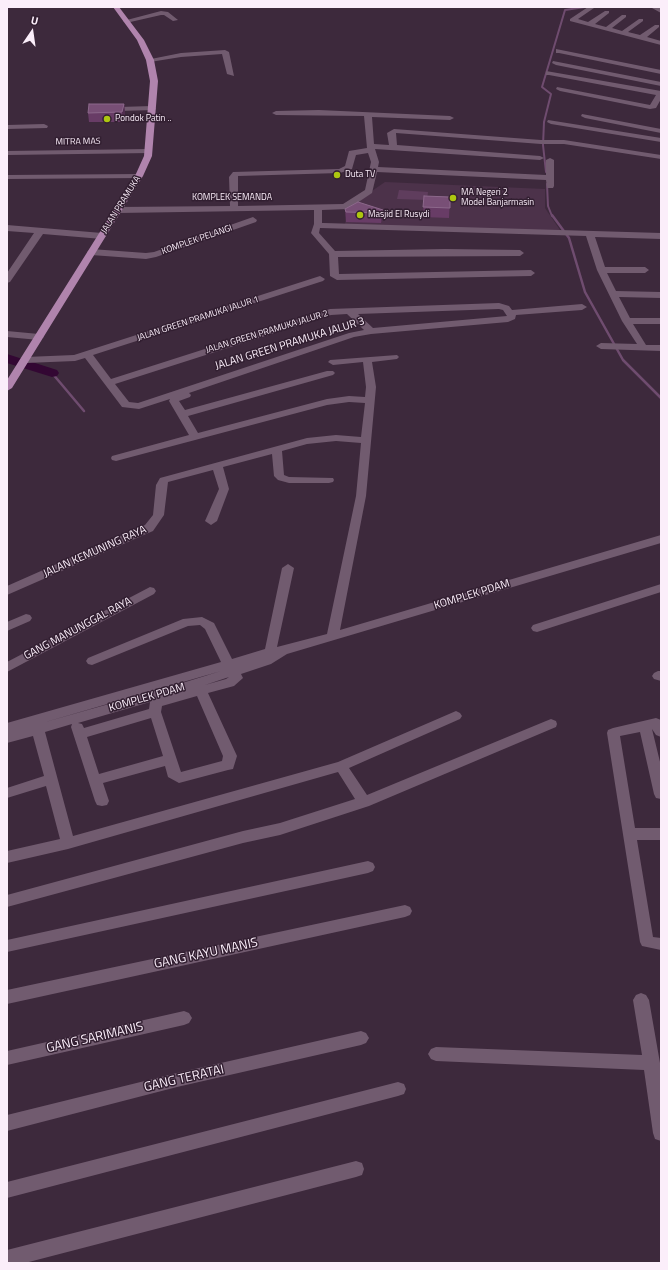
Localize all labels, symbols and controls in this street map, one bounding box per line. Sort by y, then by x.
north arrow [12,12,52,52]
text: U [29,12,40,29]
marker: Pondok Patin .. [102,114,112,124]
place label: Pondok Patin .. [115,114,171,124]
street label: MITRA MAS [55,136,101,148]
marker: Duta TV [332,170,342,180]
place label: Duta TV [345,170,375,180]
street label: JALAN PRAMUKA [99,174,143,236]
place label: MA Negeri 2 Model Banjarmasin [461,188,534,209]
street label: KOMPLEK SEMANDA [192,193,272,203]
marker: MA Negeri 2 Model Banjarmasin [448,193,458,203]
marker: Masjid El Rusydi [355,210,365,220]
place label: Masjid El Rusydi [368,210,429,220]
street label: KOMPLEK PELANGI [160,223,234,257]
street label: JALAN GREEN PRAMUKA JALUR 1 [136,294,260,344]
street label: JALAN GREEN PRAMUKA JALUR 2 [205,308,329,356]
street label: JALAN GREEN PRAMUKA JALUR 3 [214,315,366,373]
street label: JALAN KEMUNING RAYA [41,523,149,581]
street label: KOMPLEK PDAM [433,577,511,613]
street label: GANG MANUNGGAL RAYA [22,595,134,663]
street label: KOMPLEK PDAM [108,681,186,715]
street label: GANG KAYU MANIS [153,935,259,973]
street label: GANG SARIMANIS [45,1019,145,1057]
street label: GANG TERATAI [142,1062,226,1096]

